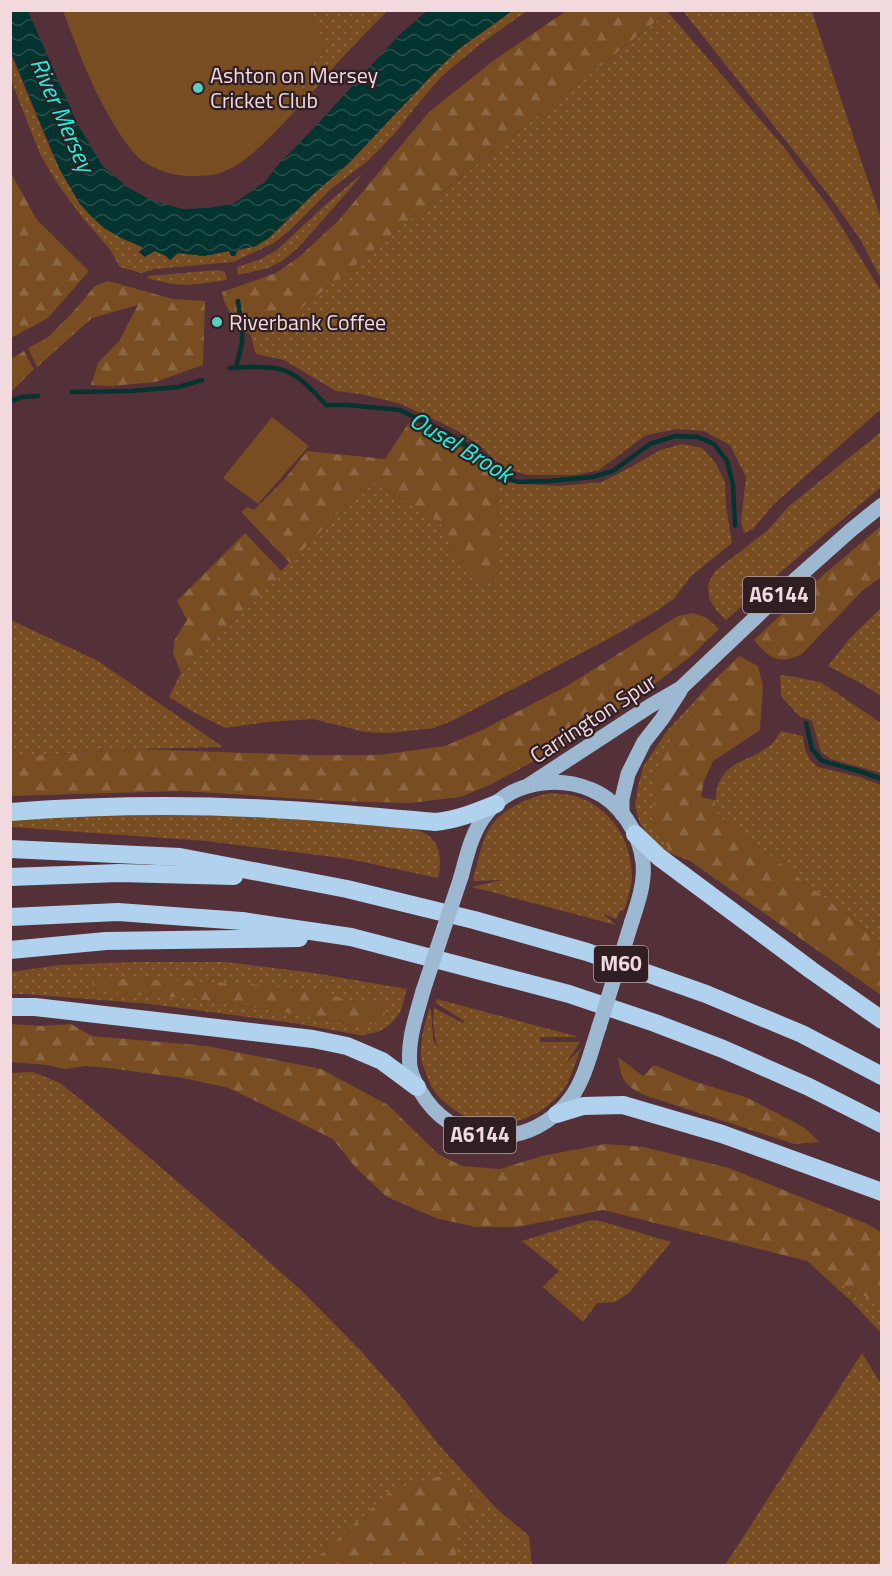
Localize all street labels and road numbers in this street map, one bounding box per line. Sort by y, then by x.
road number: A6144 [743,577,815,613]
street label: Carrington Spur [523,664,663,772]
road number: M60 [594,946,648,982]
road number: A6144 [444,1117,516,1153]

